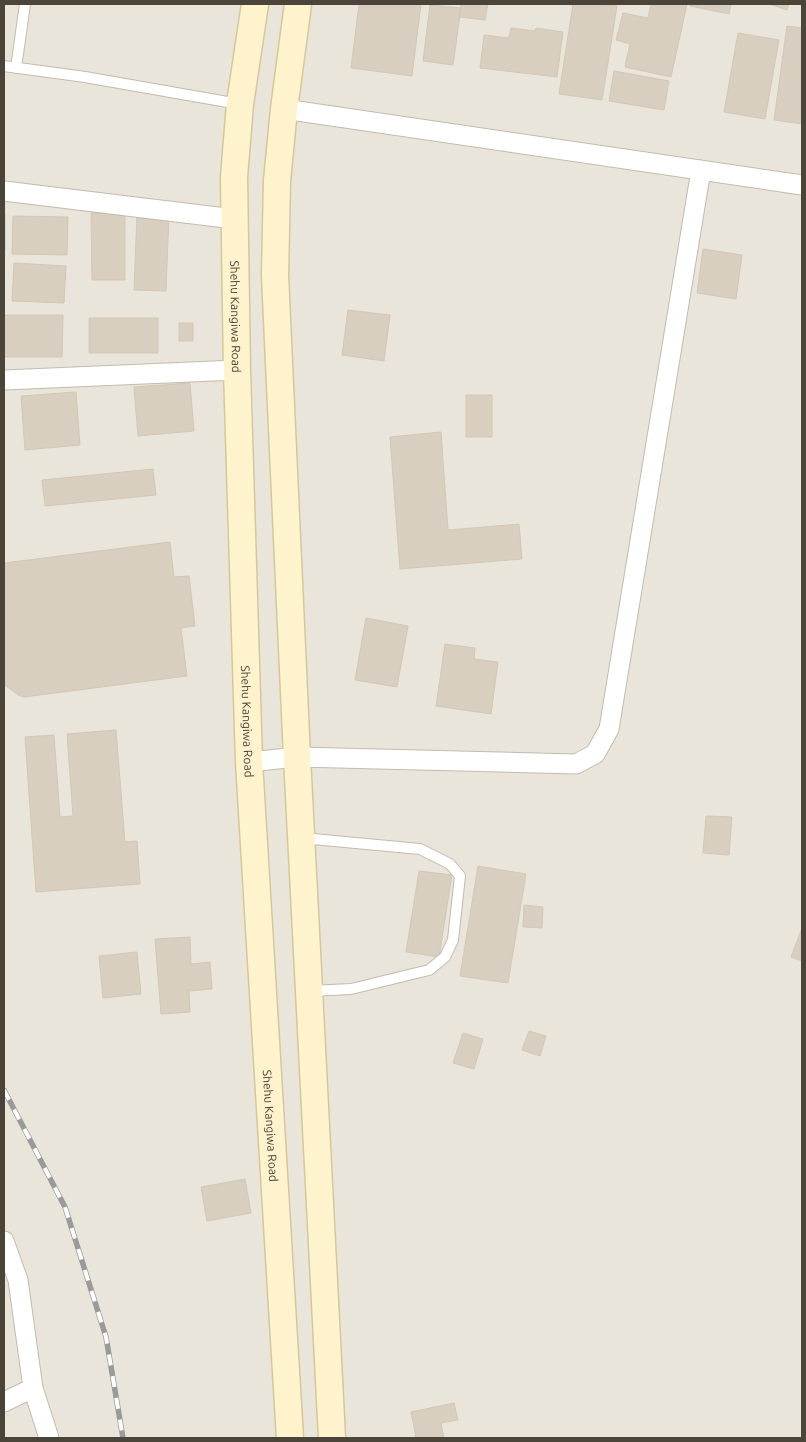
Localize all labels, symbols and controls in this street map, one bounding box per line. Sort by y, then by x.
street label: Shehu Kangiwa Road [229,260,244,373]
street label: Shehu Kangiwa Road [240,665,256,778]
street label: Shehu Kangiwa Road [261,1069,281,1182]

